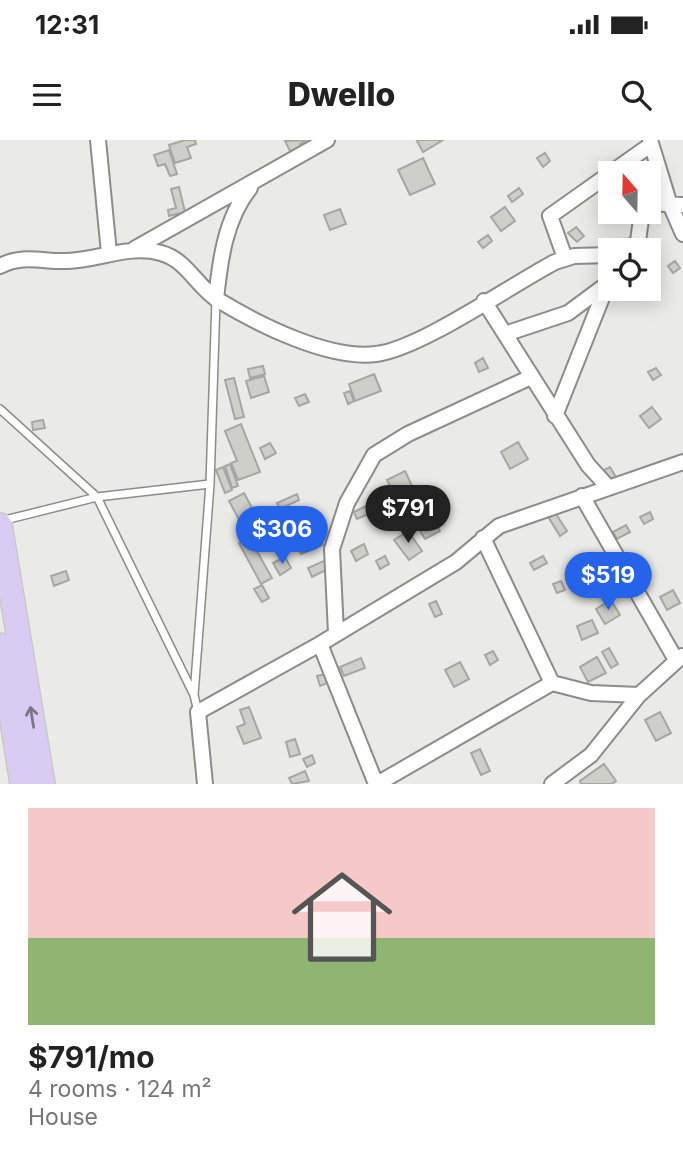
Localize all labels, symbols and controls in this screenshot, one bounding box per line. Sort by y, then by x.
text: 12:31 [35,9,99,40]
text: Dwello [288,75,395,114]
icon: menu [28,76,66,114]
icon: search [617,76,655,114]
north arrow [598,161,662,224]
map controls [598,161,661,301]
button: locate [598,238,661,301]
pin: $791 [367,486,449,545]
text: $791 [381,494,435,522]
pin: $306 [241,506,323,566]
text: $306 [252,515,312,543]
pin: $519 [567,552,649,612]
text: $519 [581,561,635,589]
one-way arrow [25,706,38,729]
icon: home [279,854,405,980]
text: $791/mo [28,1039,155,1075]
text: 4 rooms · 124 m² [28,1075,212,1103]
text: House [28,1103,98,1131]

